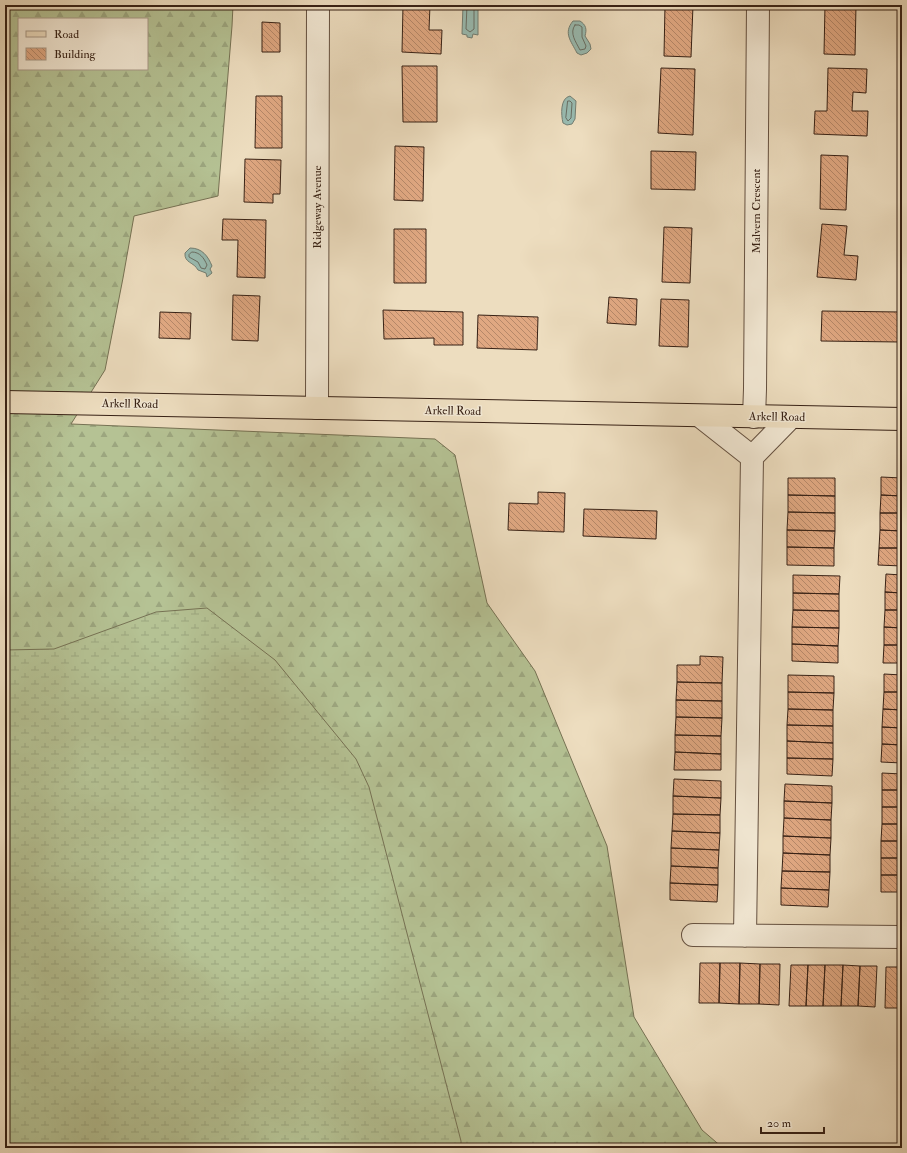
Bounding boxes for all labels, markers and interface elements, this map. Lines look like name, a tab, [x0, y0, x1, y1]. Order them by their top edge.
legend	[18, 18, 148, 70]
text: Road	[54, 27, 79, 42]
text: Building	[54, 47, 97, 62]
street label: Ridgeway Avenue	[310, 165, 325, 249]
street label: Malvern Crescent	[749, 168, 764, 253]
street label: Arkell Road	[101, 396, 158, 412]
street label: Arkell Road	[424, 403, 481, 419]
street label: Arkell Road	[748, 409, 805, 425]
scale bar	[761, 1109, 824, 1135]
text: 20 m	[767, 1116, 792, 1131]

